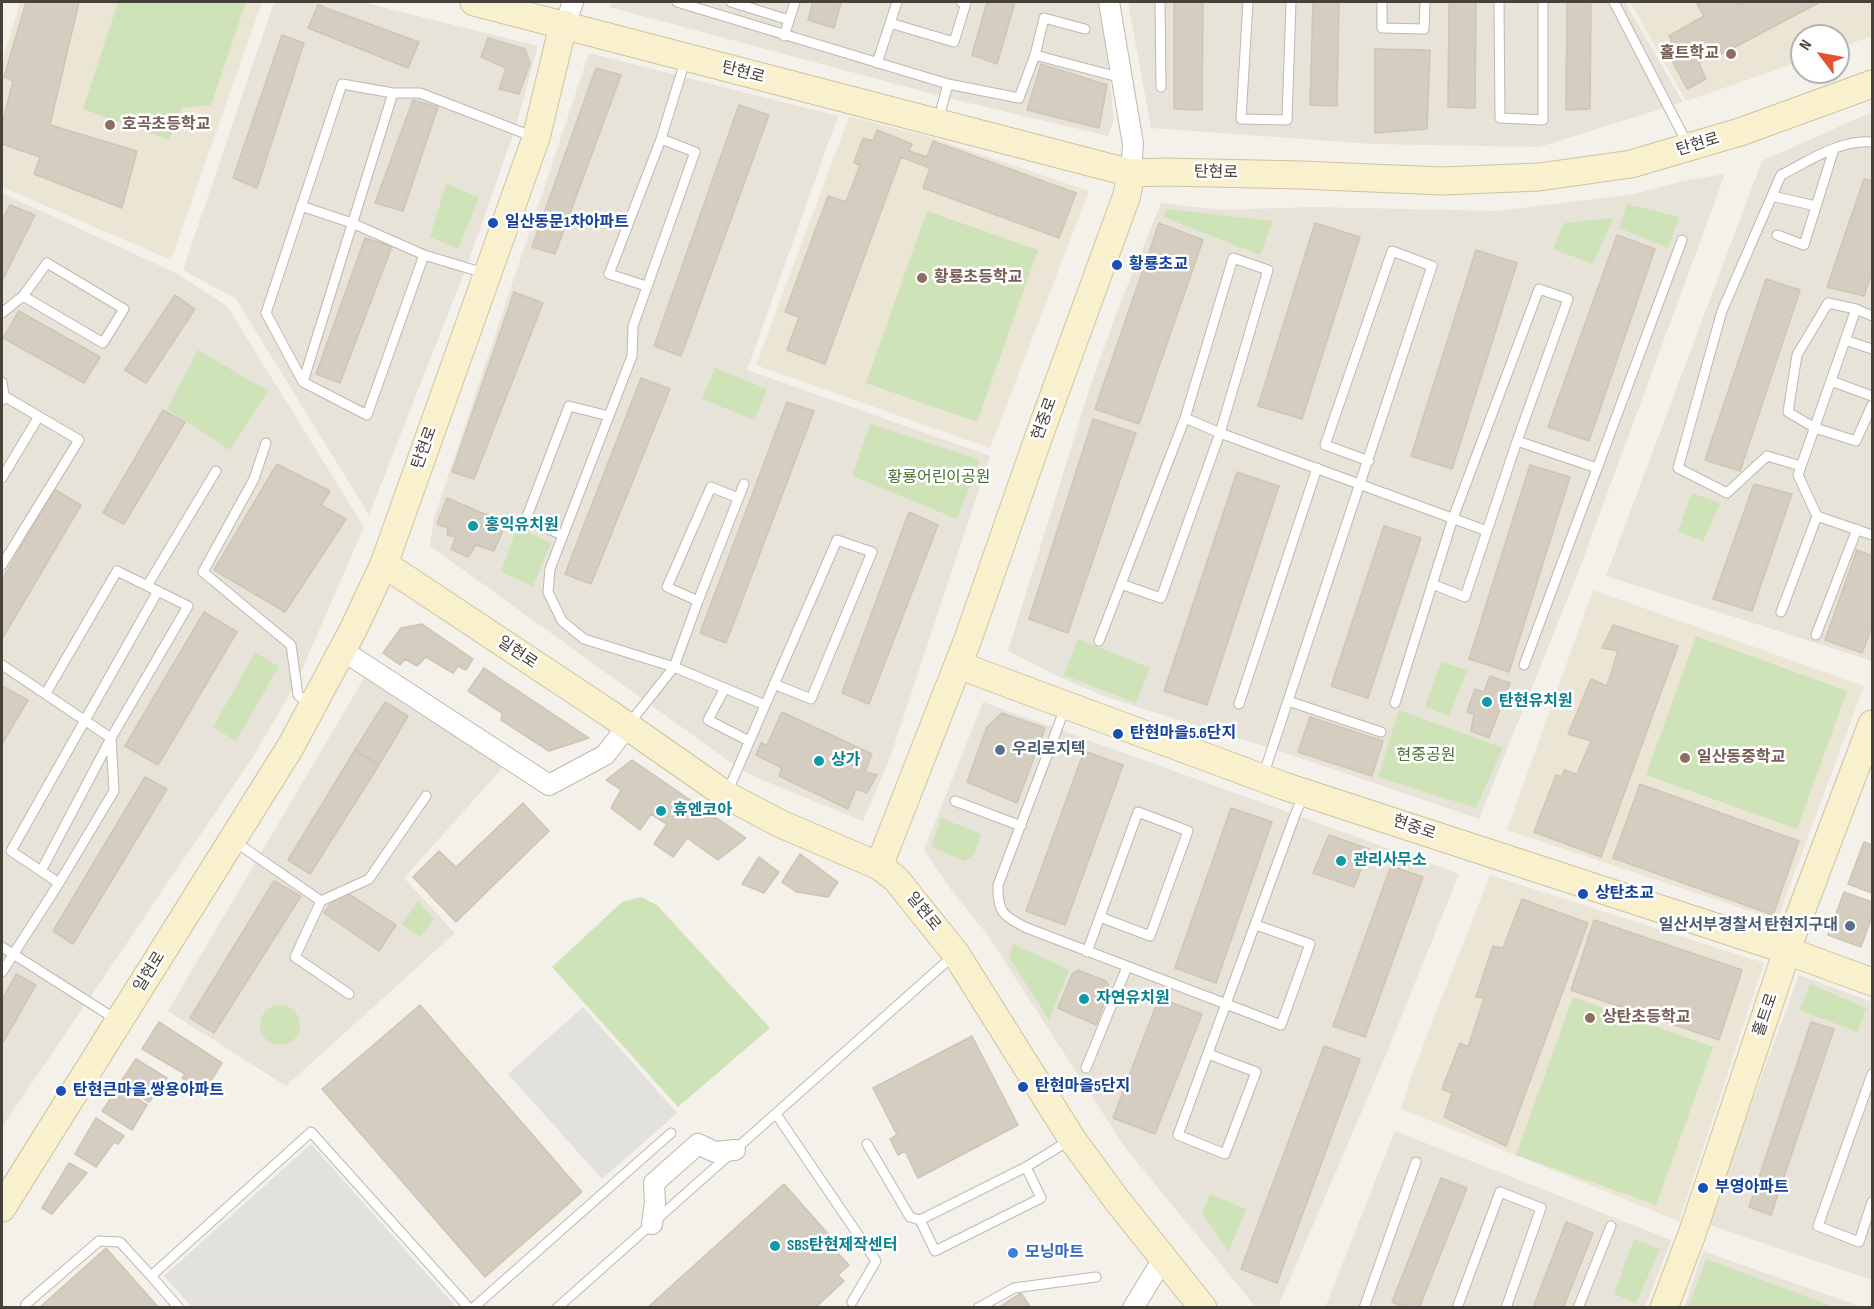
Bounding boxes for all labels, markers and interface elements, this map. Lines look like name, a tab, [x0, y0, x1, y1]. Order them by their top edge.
north arrow	[1790, 24, 1850, 84]
text: N	[1796, 37, 1816, 54]
place label: 홀트학교	[1660, 44, 1719, 64]
marker: 홀트학교	[1724, 47, 1738, 61]
street label: 탄현로	[719, 58, 767, 88]
place label: 호곡초등학교	[122, 115, 210, 135]
marker: 호곡초등학교	[103, 118, 117, 132]
street label: 탄현로	[1674, 129, 1722, 161]
street label: 탄현로	[1194, 163, 1238, 183]
place label: 일산동문1차아파트	[505, 213, 629, 233]
marker: 일산동문1차아파트	[486, 216, 500, 230]
place label: 황룡초교	[1129, 255, 1188, 275]
marker: 황룡초교	[1110, 258, 1124, 272]
place label: 황룡초등학교	[934, 268, 1022, 288]
marker: 황룡초등학교	[915, 271, 929, 285]
street label: 현중로	[1028, 395, 1062, 443]
street label: 탄현로	[408, 424, 442, 472]
park label: 황룡어린이공원	[887, 468, 991, 488]
place label: 홍익유치원	[485, 516, 559, 536]
marker: 홍익유치원	[466, 519, 480, 533]
street label: 일현로	[493, 633, 541, 673]
place label: 탄현유치원	[1499, 692, 1573, 712]
marker: 탄현유치원	[1480, 695, 1494, 709]
place label: 탄현마을5.6단지	[1130, 724, 1236, 744]
marker: 탄현마을5.6단지	[1111, 727, 1125, 741]
place label: 우리로지텍	[1012, 740, 1086, 760]
marker: 우리로지텍	[993, 743, 1007, 757]
park label: 현중공원	[1397, 746, 1455, 766]
place label: 일산동중학교	[1697, 748, 1785, 768]
place label: 상가	[831, 751, 860, 771]
marker: 일산동중학교	[1678, 751, 1692, 765]
marker: 상가	[812, 754, 826, 768]
place label: 휴엔코아	[673, 801, 732, 821]
marker: 휴엔코아	[654, 804, 668, 818]
street label: 현중로	[1390, 812, 1438, 844]
place label: 관리사무소	[1353, 851, 1427, 871]
marker: 관리사무소	[1334, 854, 1348, 868]
place label: 상탄초교	[1595, 884, 1654, 904]
marker: 상탄초교	[1576, 887, 1590, 901]
street label: 일현로	[902, 889, 944, 935]
place label: 일산서부경찰서 탄현지구대	[1659, 916, 1838, 936]
marker: 일산서부경찰서 탄현지구대	[1843, 919, 1857, 933]
street label: 일현로	[130, 948, 170, 996]
place label: 자연유치원	[1096, 989, 1170, 1009]
street label: 홀트로	[1750, 991, 1782, 1039]
marker: 자연유치원	[1077, 992, 1091, 1006]
place label: 상탄초등학교	[1602, 1008, 1690, 1028]
marker: 상탄초등학교	[1583, 1011, 1597, 1025]
place label: 탄현마을5단지	[1035, 1077, 1130, 1097]
marker: 탄현마을5단지	[1016, 1080, 1030, 1094]
place label: 탄현큰마을.쌍용아파트	[73, 1081, 224, 1101]
marker: 탄현큰마을.쌍용아파트	[54, 1084, 68, 1098]
place label: 부영아파트	[1715, 1178, 1789, 1198]
marker: 부영아파트	[1696, 1181, 1710, 1195]
place label: SBS탄현제작센터	[787, 1236, 897, 1256]
marker: SBS탄현제작센터	[768, 1239, 782, 1253]
place label: 모닝마트	[1025, 1243, 1084, 1263]
marker: 모닝마트	[1006, 1246, 1020, 1260]

